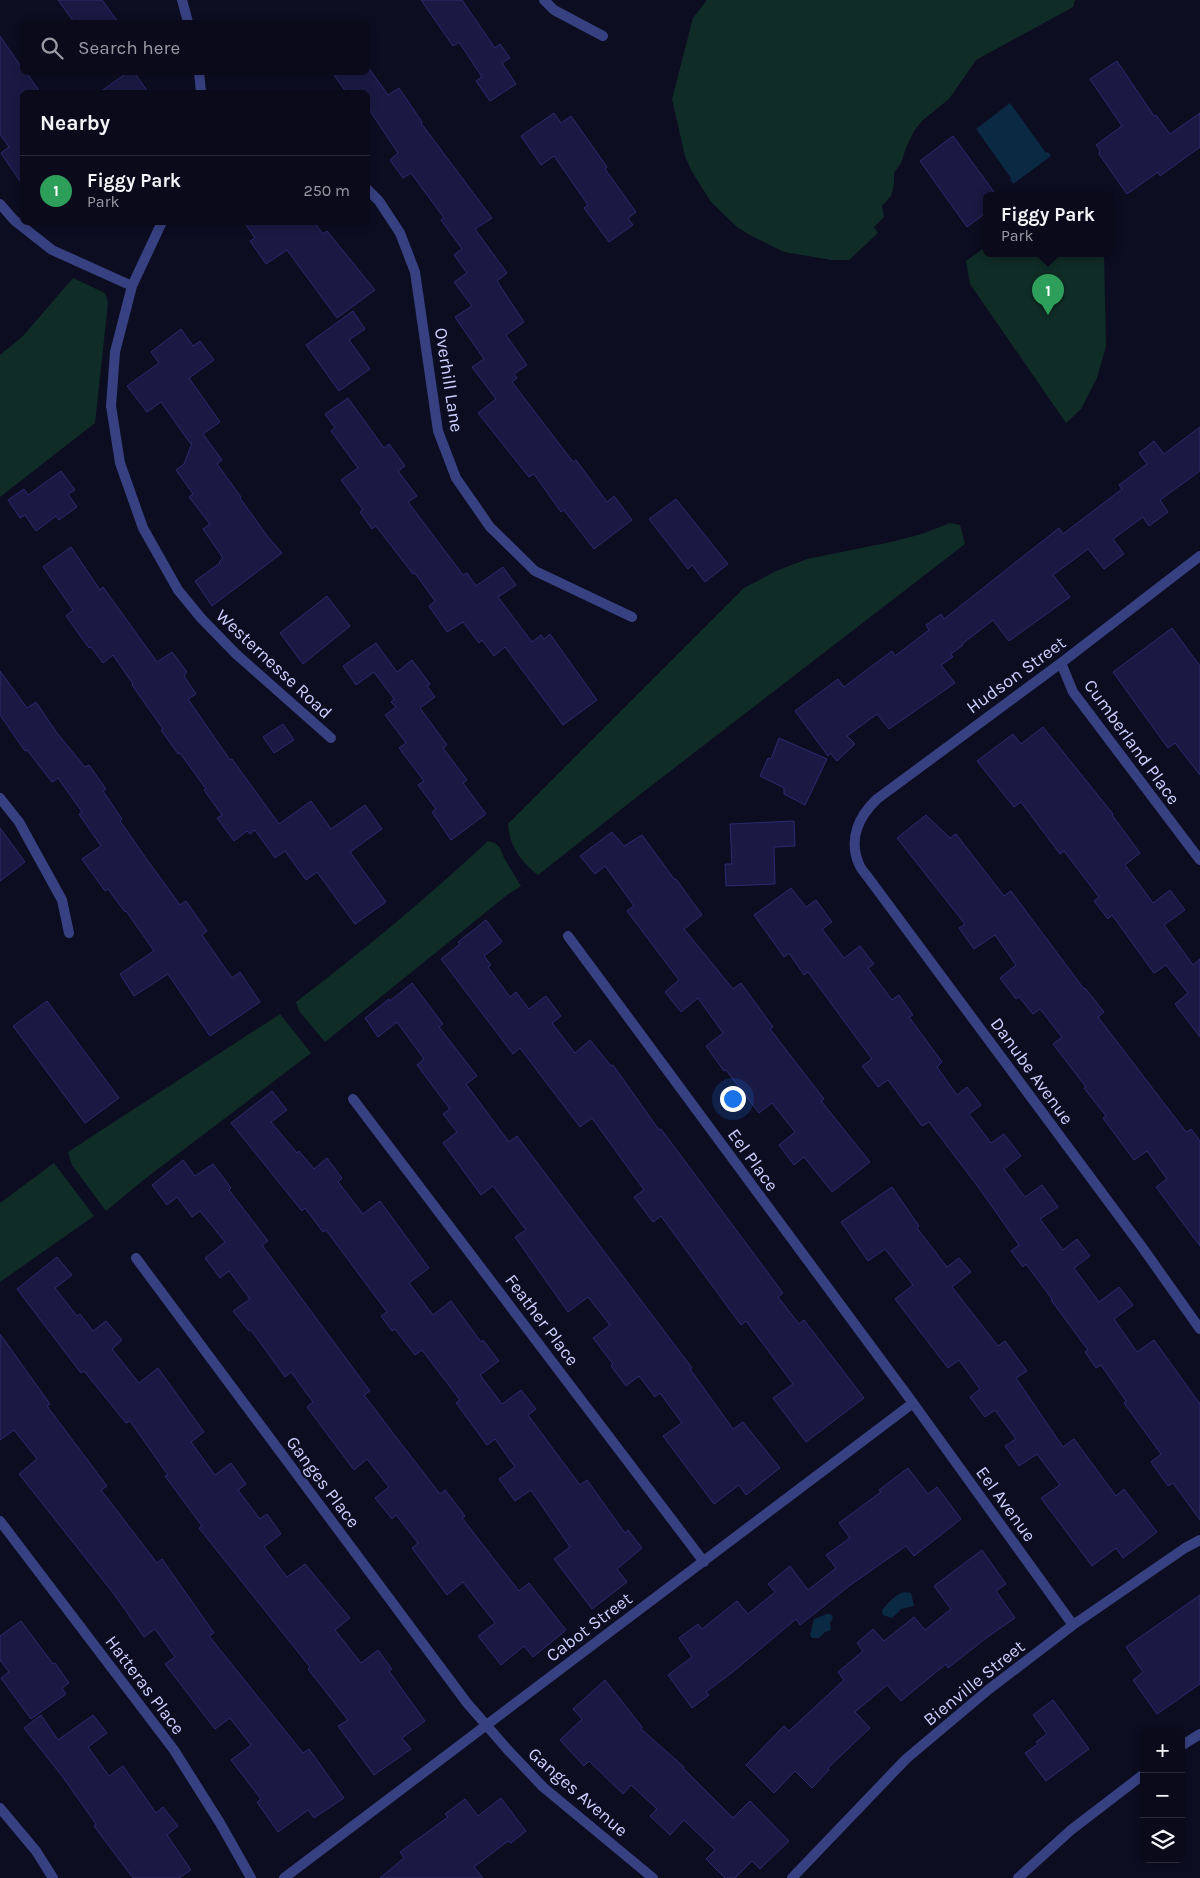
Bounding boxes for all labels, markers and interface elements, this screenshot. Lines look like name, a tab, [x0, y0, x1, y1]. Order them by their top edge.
search box	[20, 20, 370, 75]
icon: search	[38, 34, 66, 62]
text: Search here	[78, 37, 180, 59]
text: Nearby	[40, 111, 110, 135]
text: Figgy Park	[87, 170, 181, 192]
text: 1	[53, 181, 59, 200]
text: 250 m	[303, 181, 350, 200]
text: Park	[87, 192, 119, 211]
popup	[983, 192, 1113, 257]
text: Figgy Park	[1001, 204, 1095, 226]
text: Park	[1001, 226, 1033, 245]
pin: 1	[1032, 274, 1064, 315]
street label: Overhill Lane	[430, 326, 468, 434]
street label: Westernesse Road	[211, 605, 337, 723]
street label: Hudson Street	[962, 631, 1070, 718]
street label: Cumberland Place	[1079, 675, 1185, 809]
street label: Danube Avenue	[986, 1013, 1078, 1129]
your location	[720, 1086, 746, 1112]
street label: Eel Place	[723, 1124, 783, 1196]
street label: Feather Place	[500, 1270, 584, 1370]
street label: Ganges Place	[281, 1432, 365, 1532]
street label: Eel Avenue	[971, 1462, 1041, 1546]
street label: Cabot Street	[542, 1587, 636, 1666]
street label: Hatteras Place	[101, 1631, 189, 1739]
street label: Bienville Street	[919, 1635, 1029, 1731]
map controls	[1140, 1728, 1185, 1863]
button: +	[1140, 1728, 1185, 1773]
street label: Ganges Avenue	[524, 1743, 632, 1841]
button: −	[1140, 1773, 1185, 1818]
button: layers	[1140, 1818, 1185, 1863]

